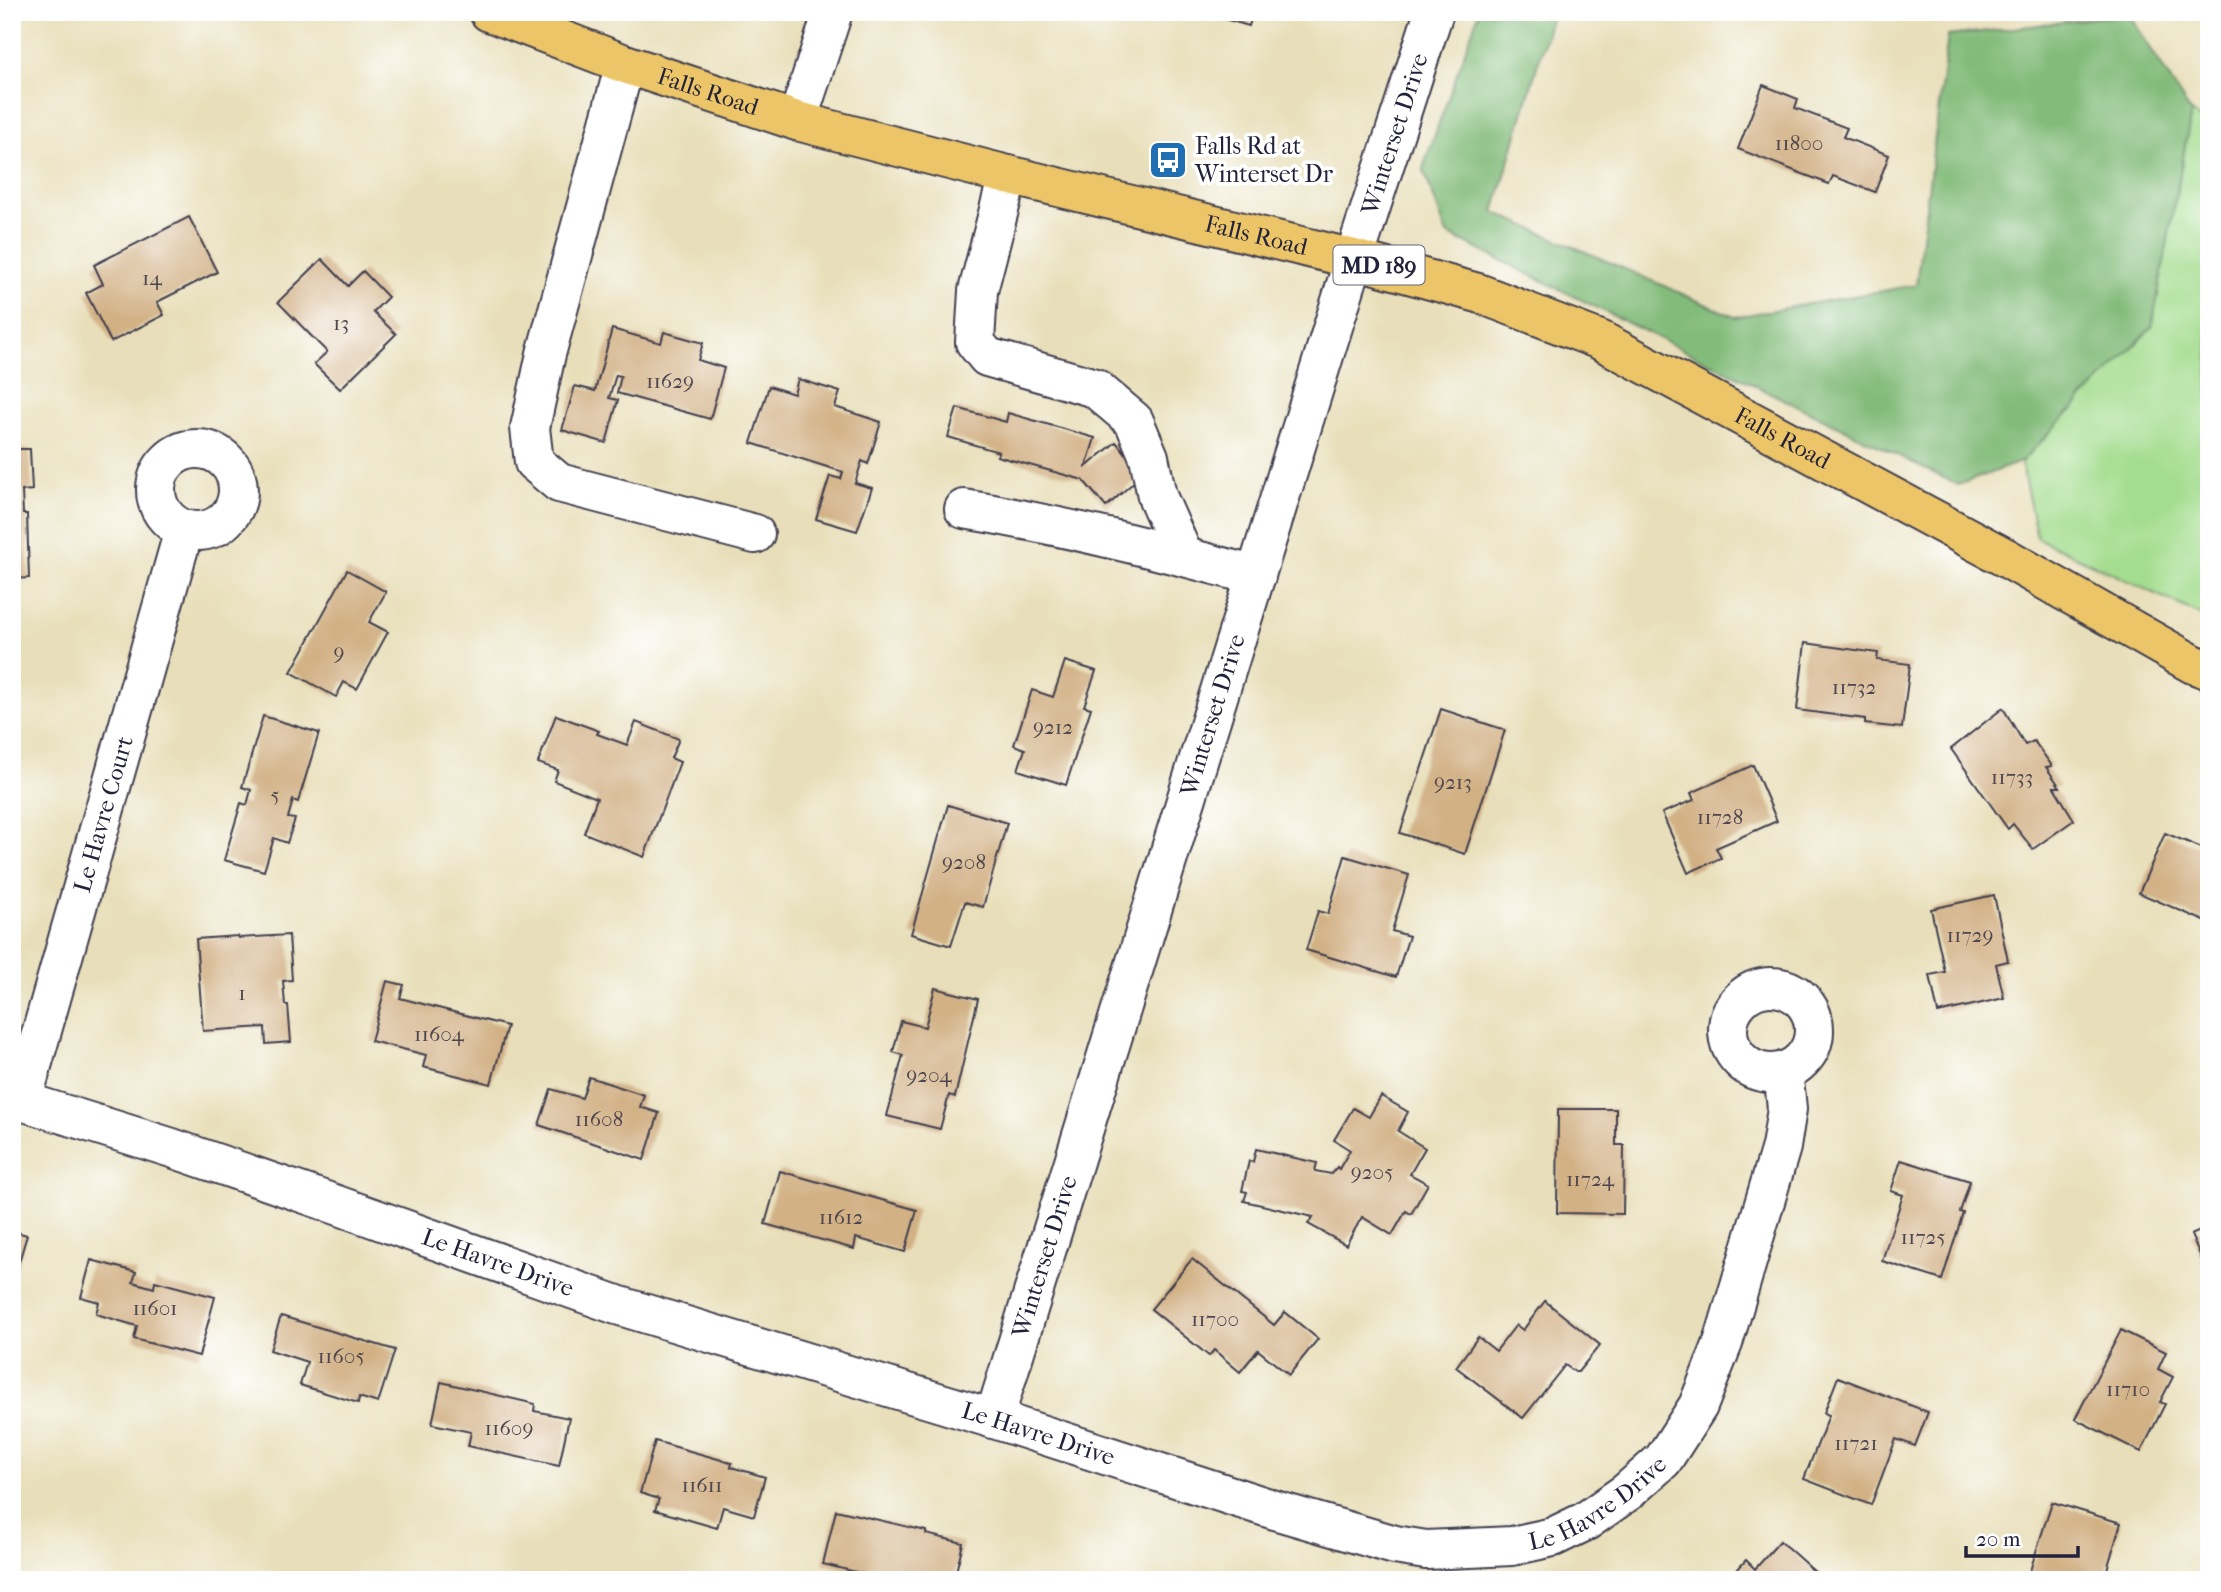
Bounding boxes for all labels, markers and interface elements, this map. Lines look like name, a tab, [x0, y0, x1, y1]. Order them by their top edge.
street label: Winterset Drive	[1355, 50, 1434, 219]
street label: Falls Road	[654, 62, 763, 122]
house number: 11800	[1775, 131, 1823, 155]
place label: Falls Rd at Winterset Dr	[1194, 132, 1334, 188]
bus stop icon: Falls Rd at Winterset Dr	[1147, 139, 1189, 181]
street label: Falls Road	[1202, 209, 1311, 261]
road number: MD 189	[1334, 246, 1424, 284]
house number: 14	[142, 266, 163, 290]
house number: 13	[333, 311, 349, 335]
house number: 11629	[646, 369, 694, 393]
street label: Falls Road	[1730, 401, 1836, 475]
street label: Winterset Drive	[1174, 631, 1251, 800]
house number: 9	[333, 640, 345, 664]
house number: 11732	[1832, 675, 1876, 699]
house number: 9212	[1033, 715, 1073, 739]
street label: Le Havre Court	[68, 733, 139, 896]
house number: 11733	[1991, 765, 2033, 789]
house number: 9213	[1434, 770, 1472, 794]
house number: 5	[270, 783, 280, 807]
house number: 11728	[1697, 805, 1743, 829]
house number: 9208	[942, 850, 986, 874]
house number: 11729	[1947, 923, 1993, 947]
house number: 1	[238, 981, 246, 1005]
house number: 11604	[414, 1022, 465, 1046]
house number: 9204	[906, 1063, 952, 1087]
house number: 11608	[575, 1107, 623, 1131]
house number: 9205	[1351, 1160, 1393, 1184]
house number: 11724	[1566, 1167, 1615, 1191]
street label: Winterset Drive	[1006, 1172, 1083, 1342]
house number: 11612	[819, 1205, 863, 1229]
street label: Le Havre Drive	[418, 1223, 578, 1302]
house number: 11725	[1901, 1225, 1945, 1249]
house number: 11601	[132, 1296, 178, 1320]
house number: 11700	[1191, 1307, 1239, 1331]
house number: 11605	[318, 1344, 364, 1368]
house number: 11710	[2106, 1377, 2150, 1401]
street label: Le Havre Drive	[958, 1396, 1118, 1471]
house number: 11609	[485, 1416, 533, 1440]
house number: 11721	[1834, 1431, 1878, 1455]
street label: Le Havre Drive	[1526, 1450, 1672, 1556]
house number: 11611	[681, 1473, 723, 1497]
scale bar	[1966, 1515, 2078, 1559]
text: 20 m	[1976, 1527, 2021, 1551]

